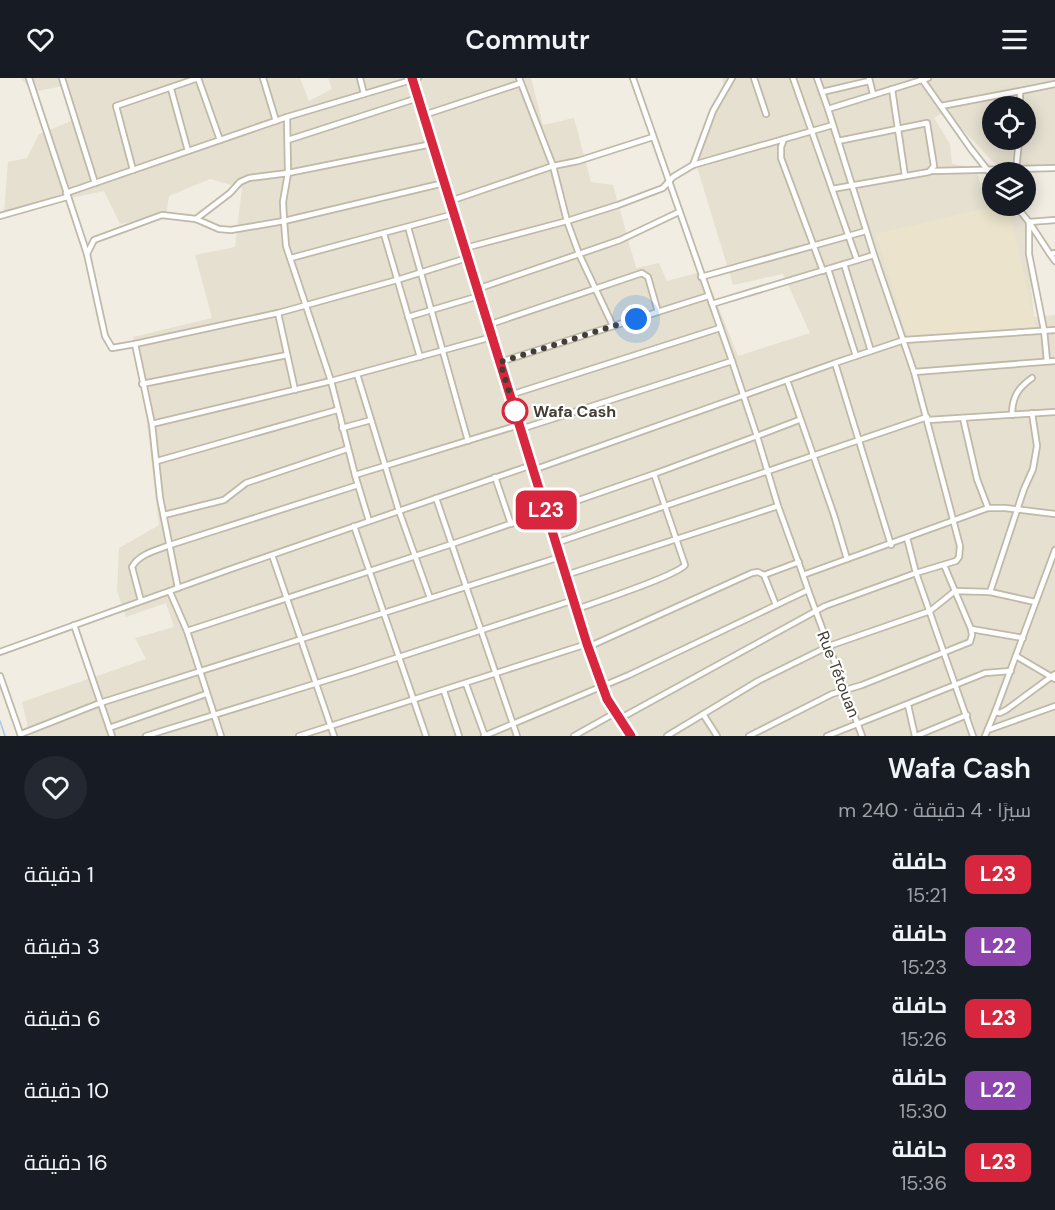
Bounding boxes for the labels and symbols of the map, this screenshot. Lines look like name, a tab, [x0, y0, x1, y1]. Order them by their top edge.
your location	[621, 304, 651, 334]
marker: Wafa Cash	[502, 398, 528, 424]
place label: Wafa Cash	[533, 401, 616, 422]
line badge: L23	[512, 490, 580, 530]
street label: Rue Tétouan	[812, 628, 865, 720]

